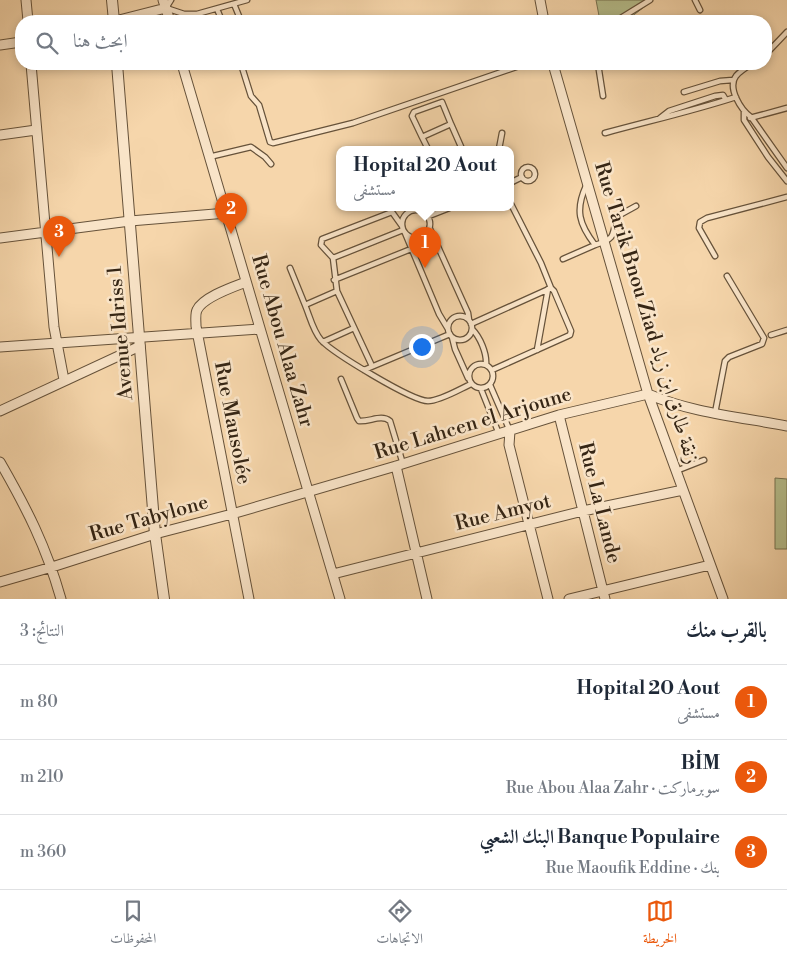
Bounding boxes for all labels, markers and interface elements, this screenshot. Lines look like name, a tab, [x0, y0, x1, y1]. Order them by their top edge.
search box	[15, 15, 772, 70]
icon: search	[33, 29, 61, 57]
text: ابحث هنا	[73, 29, 128, 53]
popup	[336, 146, 514, 211]
text: Hopital 20 Aout	[353, 153, 497, 177]
street label: Rue Tarik Bnou Ziad زنقة طارق ابن زياد	[588, 159, 704, 467]
text: مستشفى	[353, 180, 396, 200]
pin: 2	[215, 193, 247, 234]
pin: 3	[43, 216, 75, 257]
pin: 1	[409, 227, 441, 268]
street label: Rue Abou Alaa Zahr	[245, 252, 319, 431]
street label: Avenue Idriss 1	[103, 264, 139, 402]
your location	[409, 334, 435, 360]
street label: Rue Mausolée	[208, 359, 256, 487]
street label: Rue Lahcen el Arjoune	[371, 382, 575, 466]
street label: Rue La Lande	[572, 440, 626, 566]
street label: Rue Amyot	[452, 489, 554, 537]
street label: Rue Tabylone	[87, 490, 211, 548]
text: بالقرب منك	[686, 618, 767, 644]
text: النتائج: 3	[20, 621, 64, 641]
text: Hopital 20 Aout	[577, 676, 720, 700]
text: 80 m	[20, 692, 58, 712]
text: 1	[747, 692, 755, 712]
text: مستشفى	[677, 703, 720, 723]
text: BİM	[681, 751, 720, 775]
text: 210 m	[20, 767, 64, 787]
text: 2	[746, 767, 756, 787]
text: سوبرماركت · Rue Abou Alaa Zahr	[506, 778, 720, 798]
text: Banque Populaire البنك الشعبي	[480, 825, 720, 849]
text: 360 m	[20, 842, 66, 862]
text: 3	[746, 842, 756, 862]
text: بنك · Rue Maoufik Eddine	[545, 858, 720, 878]
tab: المحفوظات	[110, 897, 156, 952]
tab: الاتجاهات	[376, 897, 423, 952]
tab: الخريطة	[643, 897, 677, 952]

